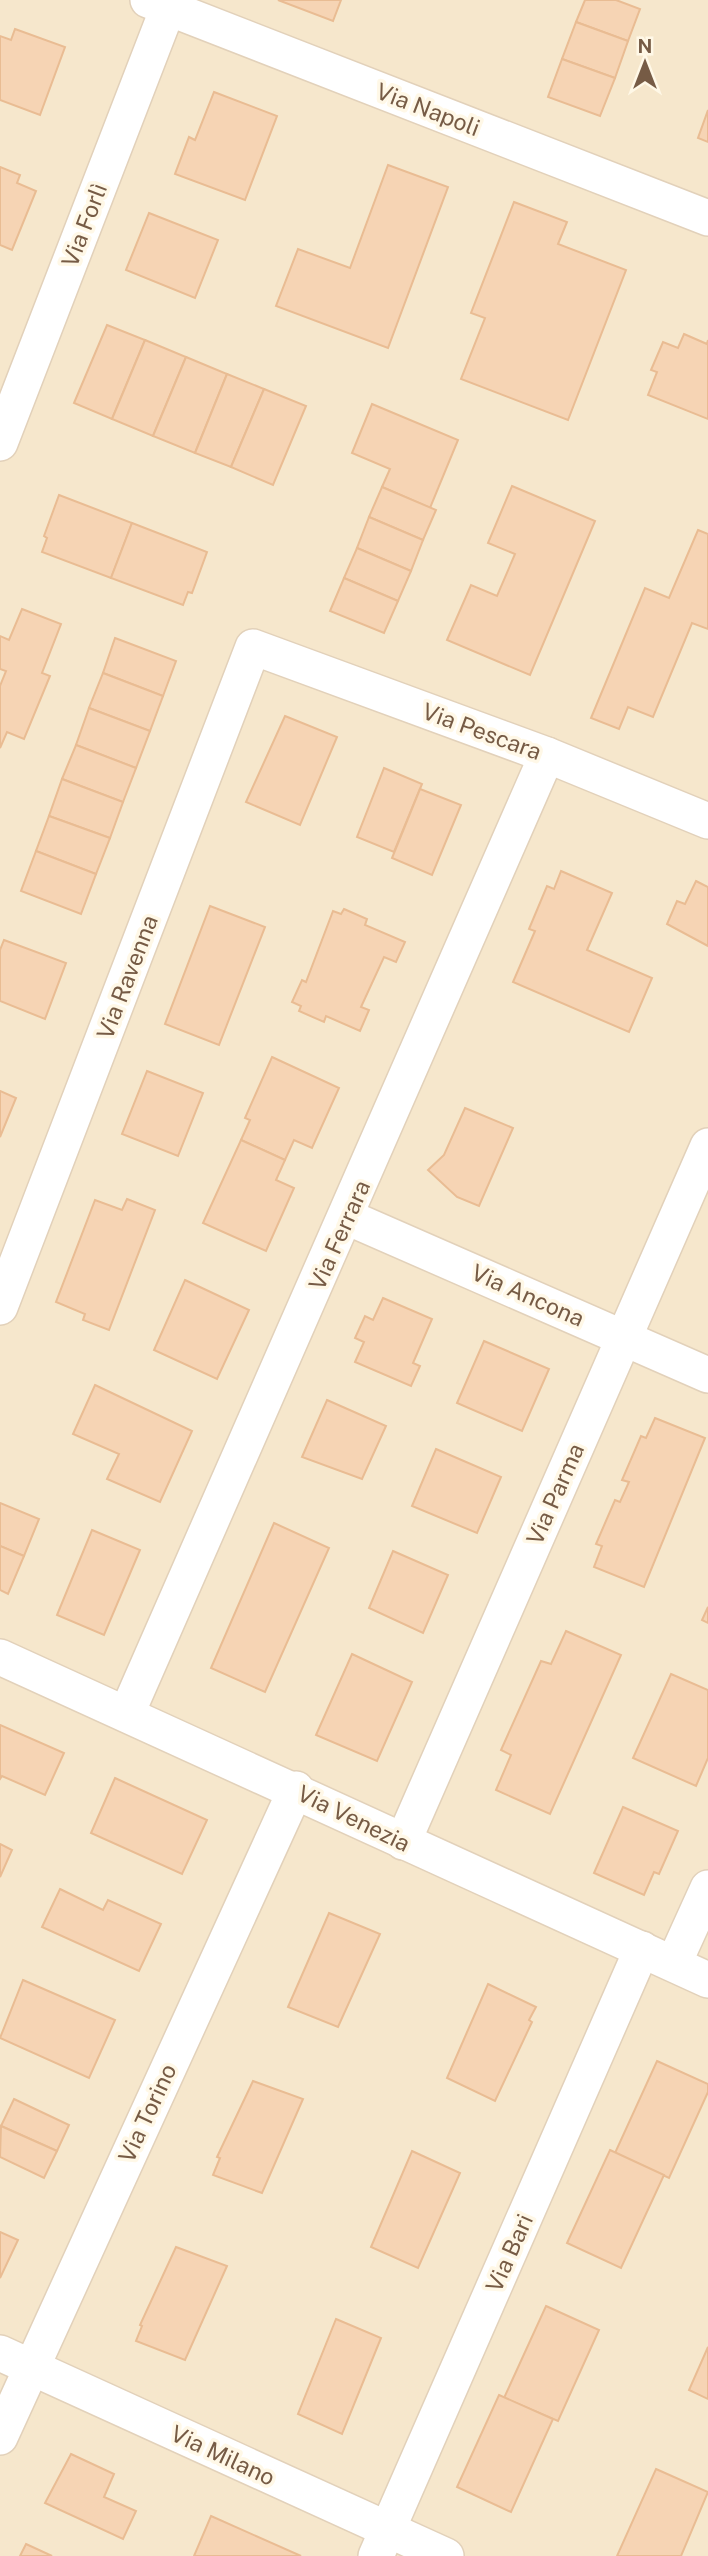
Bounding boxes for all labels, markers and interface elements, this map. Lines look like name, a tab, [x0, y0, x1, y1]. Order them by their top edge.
north arrow	[610, 28, 680, 98]
text: N	[638, 35, 652, 57]
street label: Via Napoli	[372, 77, 484, 141]
street label: Via Forlì	[56, 179, 112, 271]
street label: Via Pescara	[419, 697, 545, 765]
street label: Via Ravenna	[91, 911, 163, 1043]
street label: Via Ferrara	[303, 1176, 375, 1294]
street label: Via Ancona	[467, 1258, 589, 1332]
street label: Via Parma	[521, 1439, 589, 1549]
street label: Via Venezia	[293, 1779, 415, 1857]
street label: Via Torino	[112, 2059, 182, 2167]
street label: Via Bari	[480, 2210, 538, 2296]
street label: Via Milano	[167, 2419, 279, 2491]

